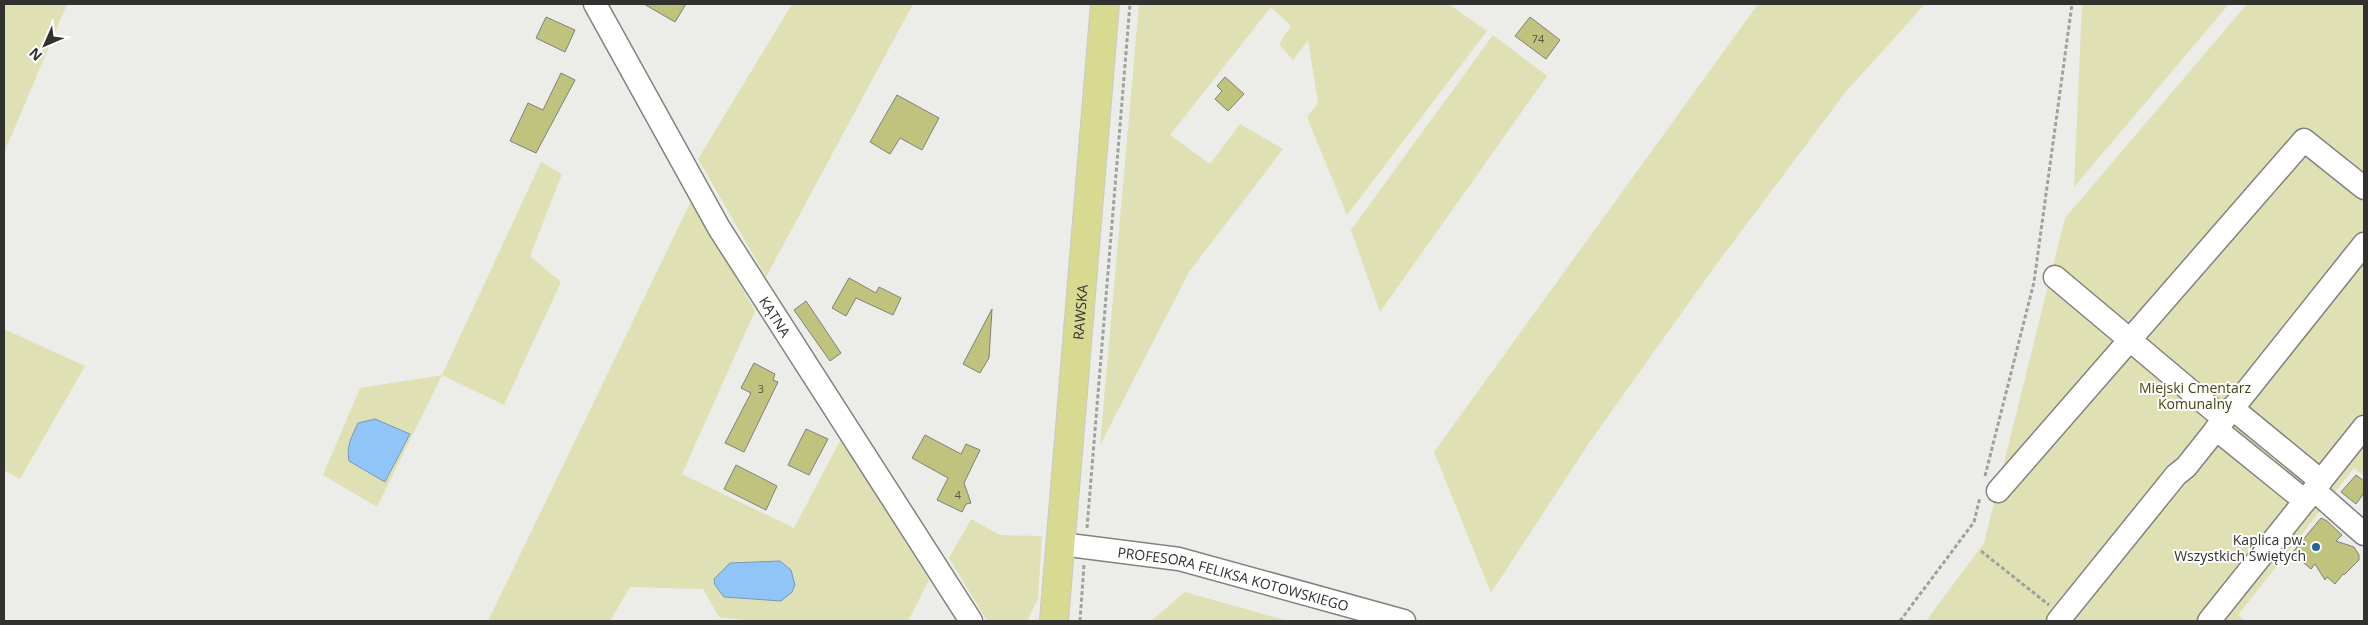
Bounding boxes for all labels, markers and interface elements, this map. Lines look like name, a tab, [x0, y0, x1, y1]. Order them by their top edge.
north arrow	[20, 20, 70, 70]
house number: 74	[1532, 31, 1545, 46]
text: N	[25, 44, 46, 65]
street label: RAWSKA	[1068, 283, 1091, 341]
street label: KĄTNA	[756, 292, 796, 340]
park label: Miejski Cmentarz Komunalny	[2139, 378, 2251, 413]
house number: 3	[758, 381, 764, 396]
house number: 4	[955, 487, 962, 502]
place label: Kaplica pw. Wszystkich Świętych	[2174, 530, 2306, 565]
marker: Kaplica pw. Wszystkich Świętych	[2310, 541, 2322, 553]
street label: PROFESORA FELIKSA KOTOWSKIEGO	[1116, 542, 1351, 615]

